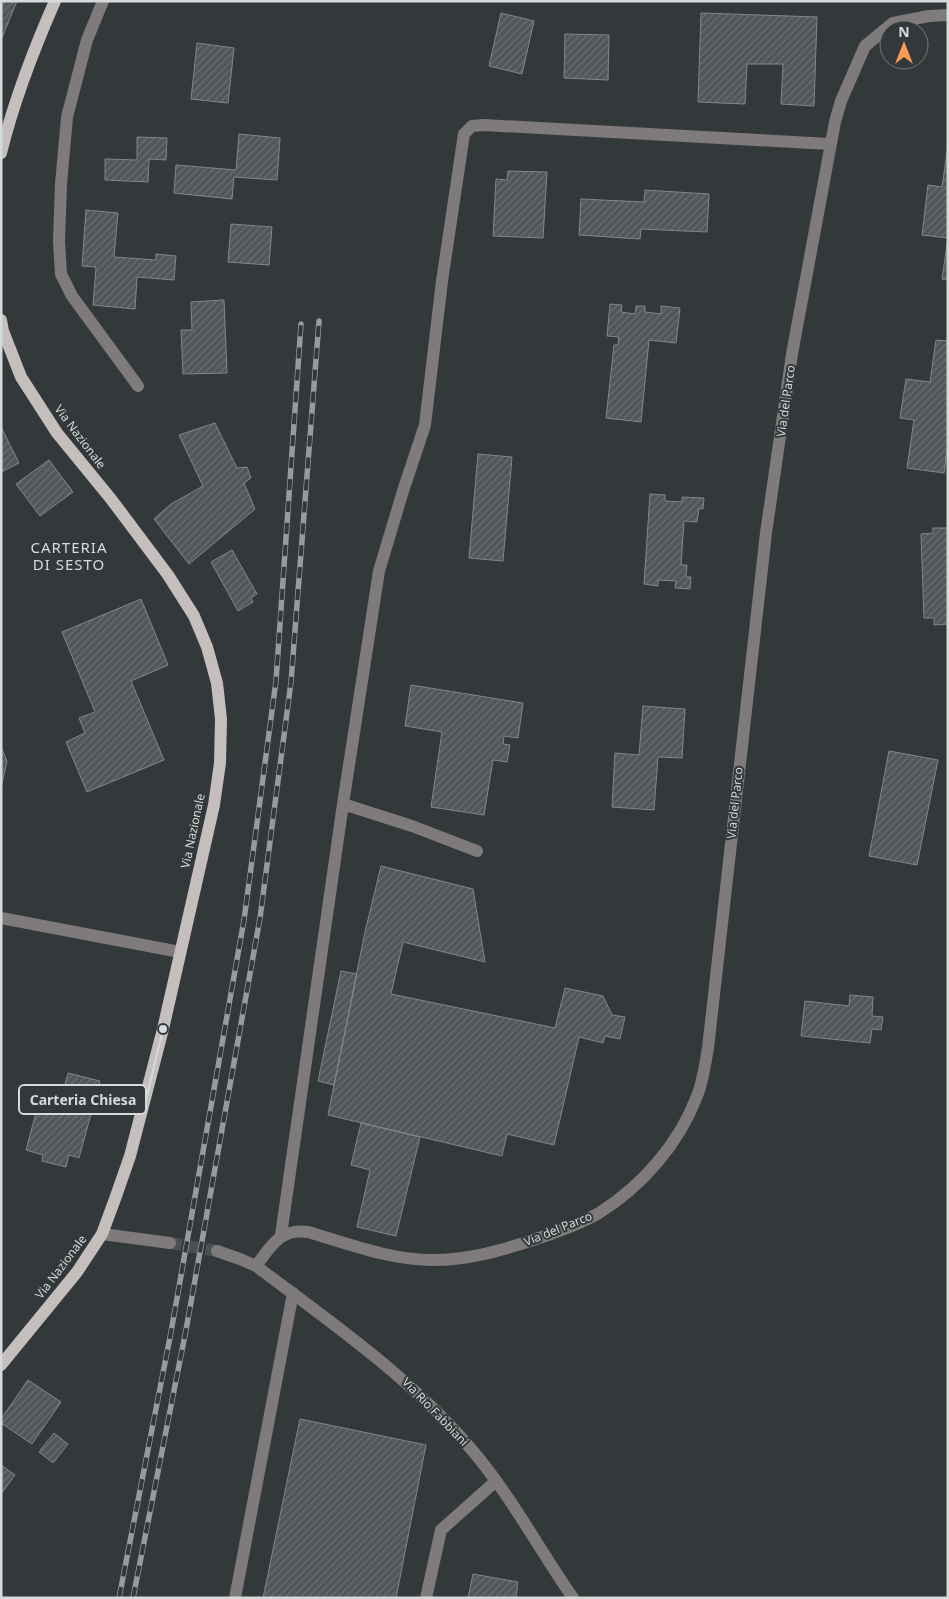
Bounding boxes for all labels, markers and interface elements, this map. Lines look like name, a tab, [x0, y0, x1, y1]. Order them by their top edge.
north arrow	[879, 20, 929, 70]
text: N	[898, 22, 910, 41]
street label: Via del Parco	[772, 364, 799, 438]
street label: Via Nazionale	[51, 401, 110, 472]
district label: CARTERIA DI SESTO	[30, 537, 108, 574]
street label: Via del Parco	[722, 766, 747, 840]
street label: Via Nazionale	[176, 792, 209, 870]
callout: Carteria Chiesa	[19, 1085, 146, 1114]
text: Carteria Chiesa	[30, 1090, 136, 1109]
street label: Via del Parco	[521, 1207, 594, 1250]
street label: Via Nazionale	[31, 1231, 90, 1302]
street label: Via Rio Fabbiani	[398, 1374, 472, 1450]

